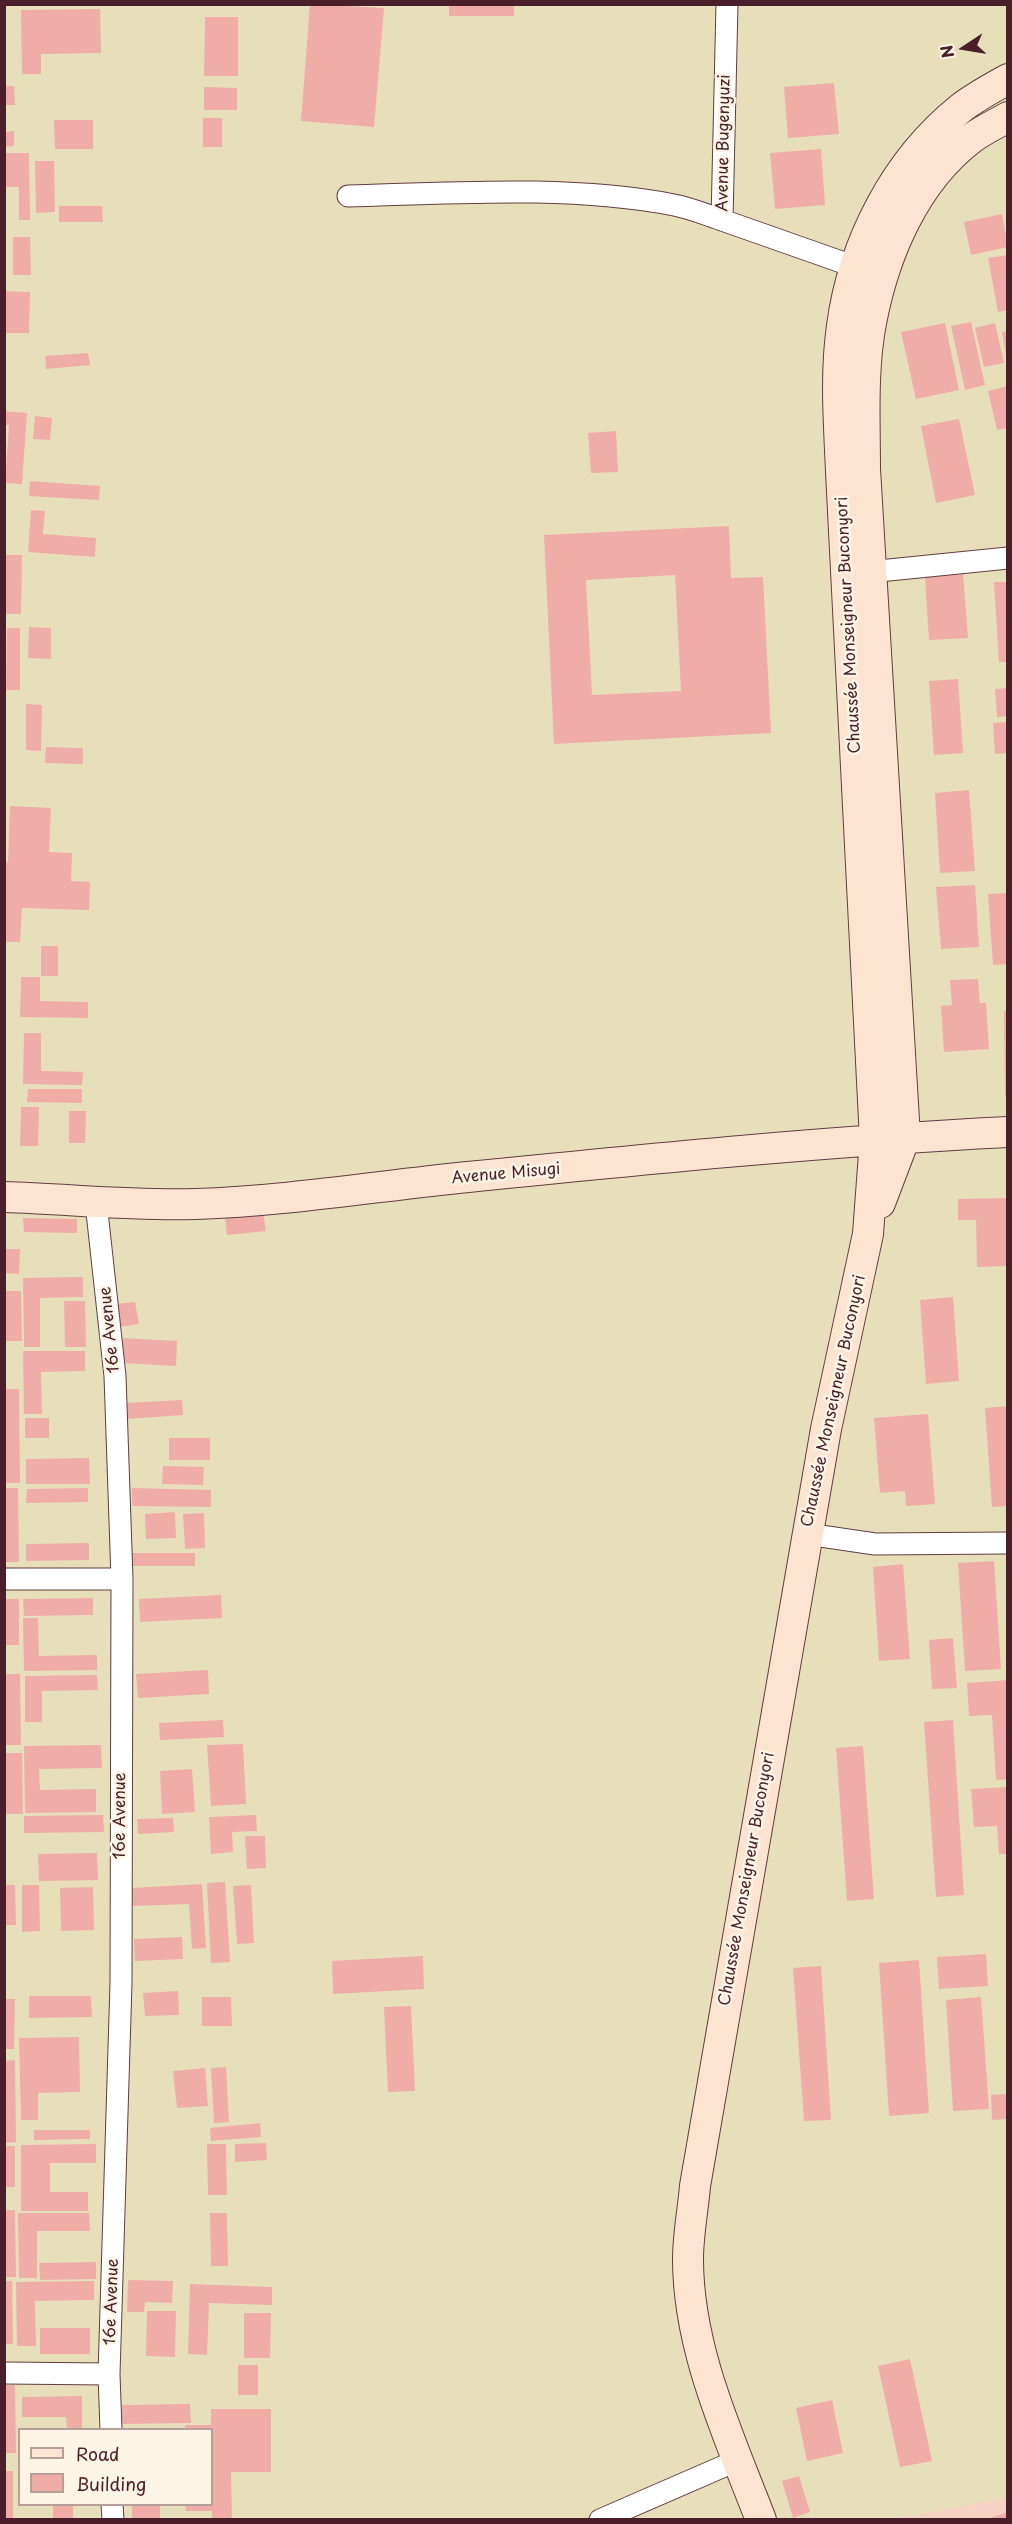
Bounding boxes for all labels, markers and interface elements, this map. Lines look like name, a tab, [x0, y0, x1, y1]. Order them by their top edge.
north arrow	[934, 18, 994, 78]
text: N	[933, 43, 959, 60]
street label: Avenue Bugenyuzi	[713, 74, 735, 212]
street label: Chaussée Monseigneur Buconyori	[833, 496, 865, 754]
street label: Avenue Misugi	[451, 1160, 561, 1188]
street label: Chaussée Monseigneur Buconyori	[798, 1273, 870, 1529]
street label: 16e Avenue	[96, 1286, 124, 1374]
street label: Chaussée Monseigneur Buconyori	[715, 1751, 779, 2007]
street label: 16e Avenue	[111, 1773, 131, 1859]
street label: 16e Avenue	[101, 2258, 123, 2346]
legend	[18, 2428, 213, 2506]
text: Road	[76, 2440, 120, 2467]
text: Building	[76, 2470, 146, 2497]

